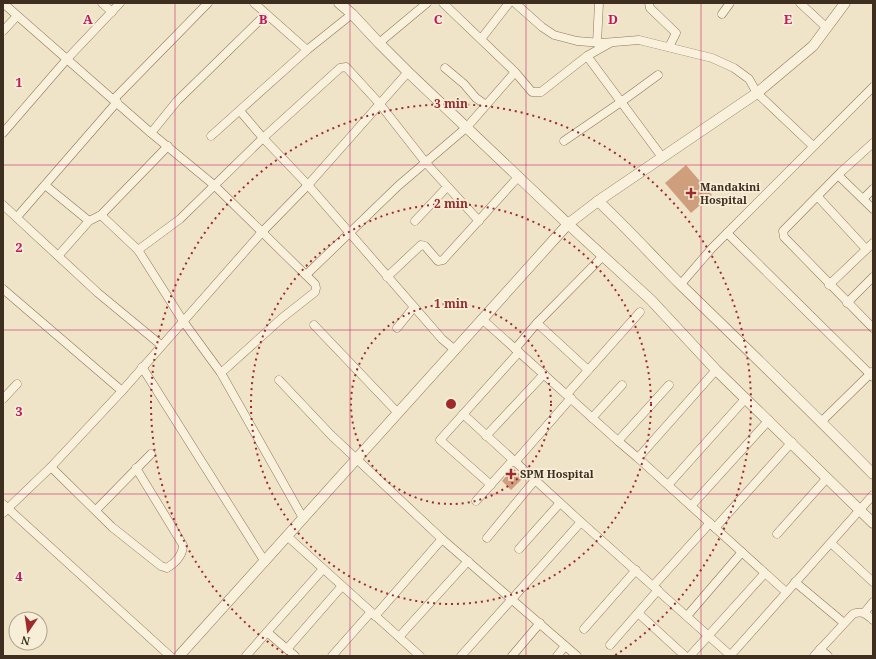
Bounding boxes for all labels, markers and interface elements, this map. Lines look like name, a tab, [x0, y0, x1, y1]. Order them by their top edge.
text: A	[83, 10, 93, 28]
text: B	[259, 10, 268, 28]
text: C	[434, 10, 443, 28]
text: D	[608, 10, 618, 28]
text: E	[784, 10, 793, 28]
text: 1	[15, 73, 23, 91]
text: 3 min	[434, 95, 468, 112]
place label: Mandakini Hospital	[700, 179, 760, 207]
marker: Mandakini Hospital	[685, 187, 697, 199]
text: 2 min	[434, 195, 468, 212]
text: 2	[15, 238, 23, 256]
text: 1 min	[434, 295, 468, 312]
centre of rings	[444, 397, 458, 411]
text: 3	[15, 402, 23, 420]
place label: SPM Hospital	[520, 466, 594, 481]
marker: SPM Hospital	[505, 468, 517, 480]
text: 4	[15, 567, 23, 585]
north arrow	[8, 611, 48, 651]
text: N	[19, 633, 32, 650]

